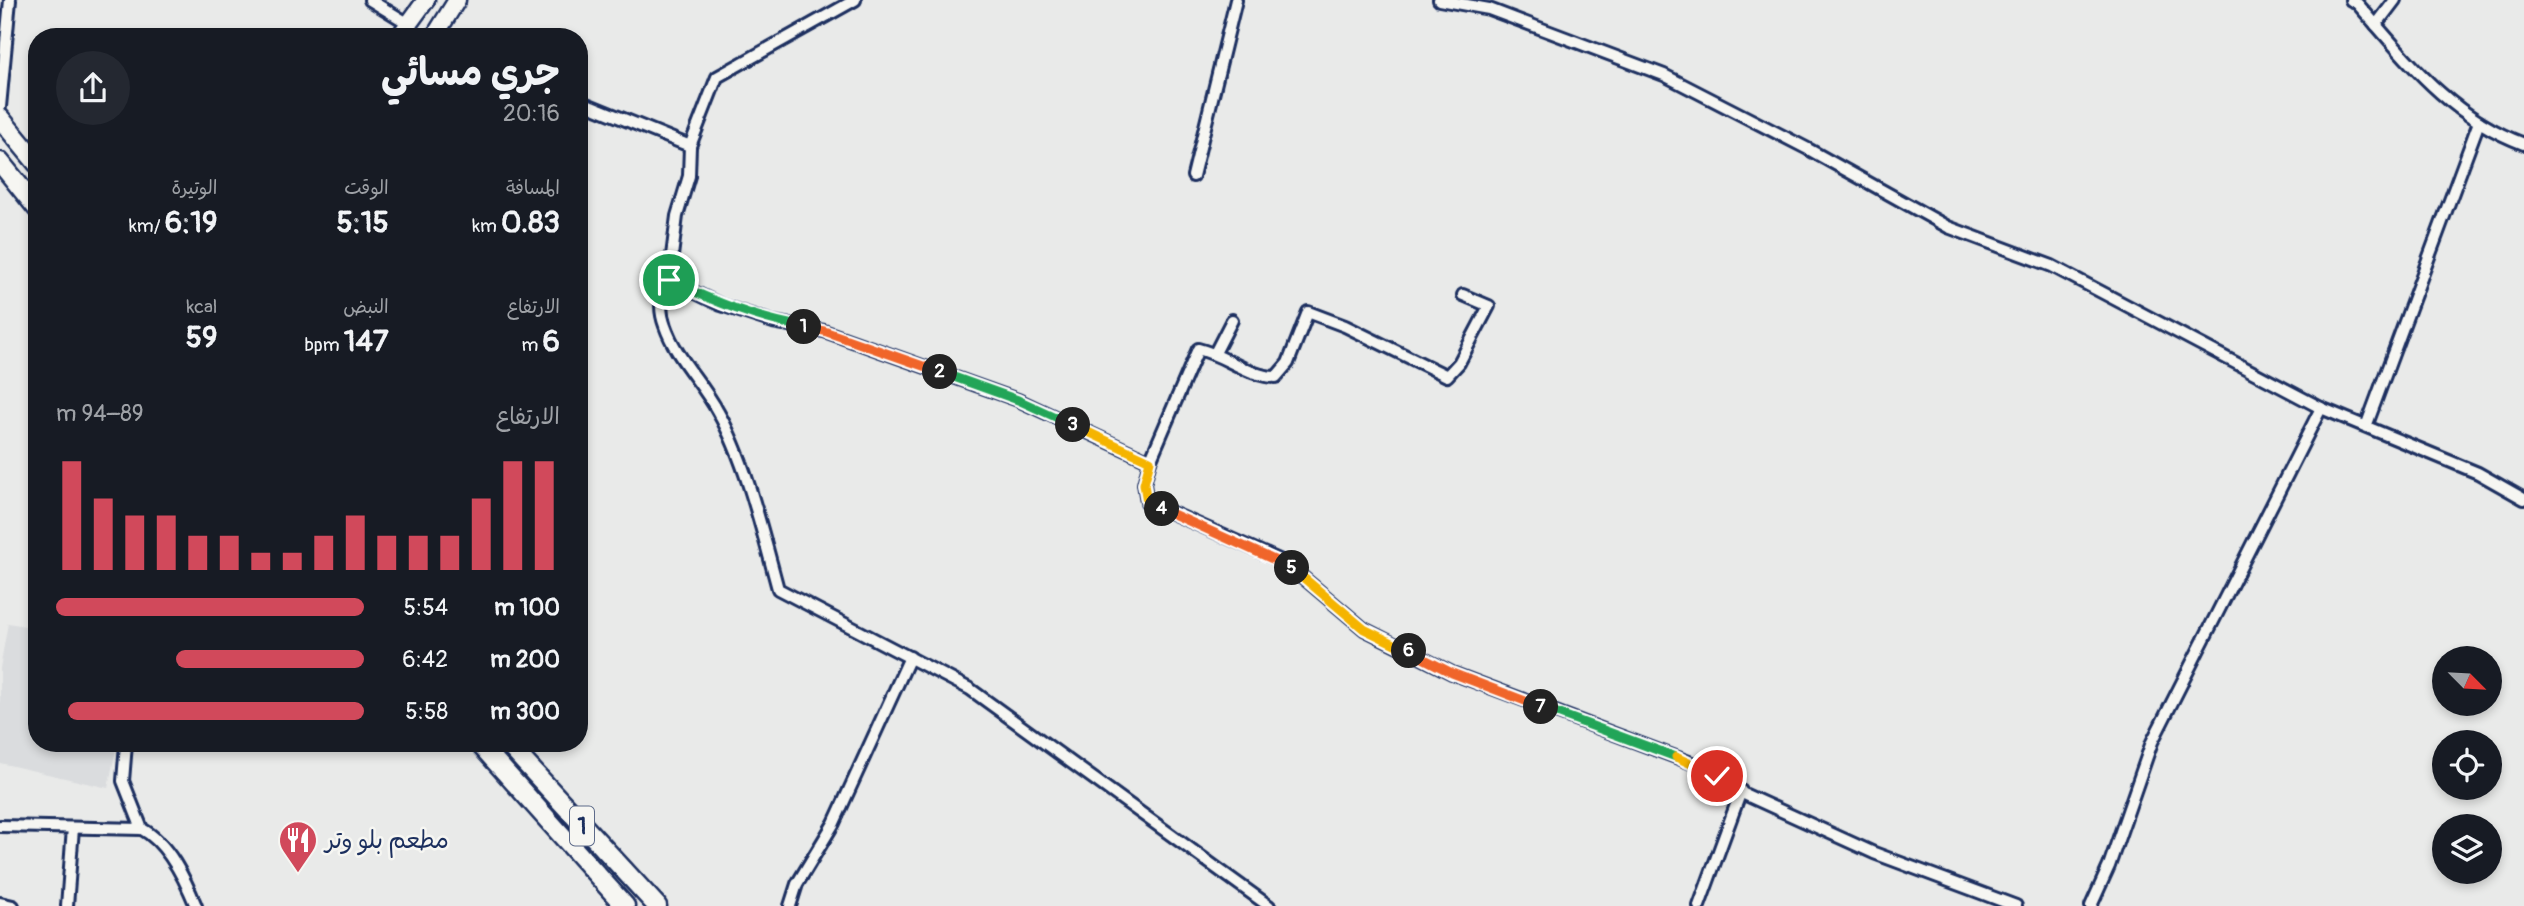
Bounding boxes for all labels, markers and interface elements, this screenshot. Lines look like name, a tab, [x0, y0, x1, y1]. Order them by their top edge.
text: جري مسائي	[381, 49, 560, 97]
button: share	[56, 51, 130, 125]
text: 20:16	[503, 99, 560, 128]
text: الوتيرة	[171, 176, 217, 200]
text: الوقت	[344, 176, 389, 200]
text: المسافة	[506, 176, 560, 200]
text: 6:19	[165, 204, 217, 241]
text: 5:15	[336, 204, 389, 241]
text: 0.83	[501, 204, 560, 241]
text: /km	[129, 214, 165, 238]
text: km	[472, 214, 501, 238]
pin	[639, 250, 699, 310]
icon: arrive	[650, 261, 688, 299]
text: kcal	[186, 295, 217, 319]
text: النبض	[343, 295, 389, 319]
text: الارتفاع	[507, 295, 560, 319]
pin: 1	[786, 310, 822, 344]
text: 1	[800, 314, 807, 338]
text: 59	[186, 319, 217, 356]
text: 147	[344, 323, 389, 360]
text: 6	[543, 323, 560, 360]
text: bpm	[304, 333, 344, 357]
text: m	[522, 333, 543, 357]
pin: 2	[922, 354, 958, 390]
text: 2	[934, 359, 945, 383]
text: 89–94 m	[56, 399, 144, 428]
text: الارتفاع	[496, 402, 560, 431]
pin: 3	[1056, 408, 1090, 442]
text: 3	[1067, 412, 1078, 436]
pin: 4	[1144, 491, 1180, 526]
text: 4	[1156, 496, 1167, 520]
pin: 5	[1274, 550, 1310, 586]
text: 5	[1286, 555, 1297, 579]
text: 5:54	[404, 593, 448, 622]
text: 100 m	[494, 593, 560, 622]
pin: 6	[1392, 634, 1426, 668]
text: 6	[1403, 638, 1414, 662]
text: 6:42	[402, 645, 448, 674]
text: 200 m	[490, 645, 560, 674]
north arrow	[2432, 646, 2502, 716]
map controls	[2432, 646, 2502, 884]
pin: 7	[1524, 690, 1558, 724]
text: 7	[1535, 694, 1546, 718]
text: 5:58	[405, 697, 448, 726]
text: 300 m	[490, 697, 560, 726]
button: locate	[2432, 730, 2502, 800]
pin	[1687, 746, 1747, 806]
icon: check	[1698, 757, 1736, 795]
road number: 1	[570, 806, 594, 846]
button: layers	[2432, 814, 2502, 884]
restaurant icon: مطعم بلو وتر	[277, 819, 319, 874]
place label: مطعم بلو وتر	[323, 826, 449, 858]

